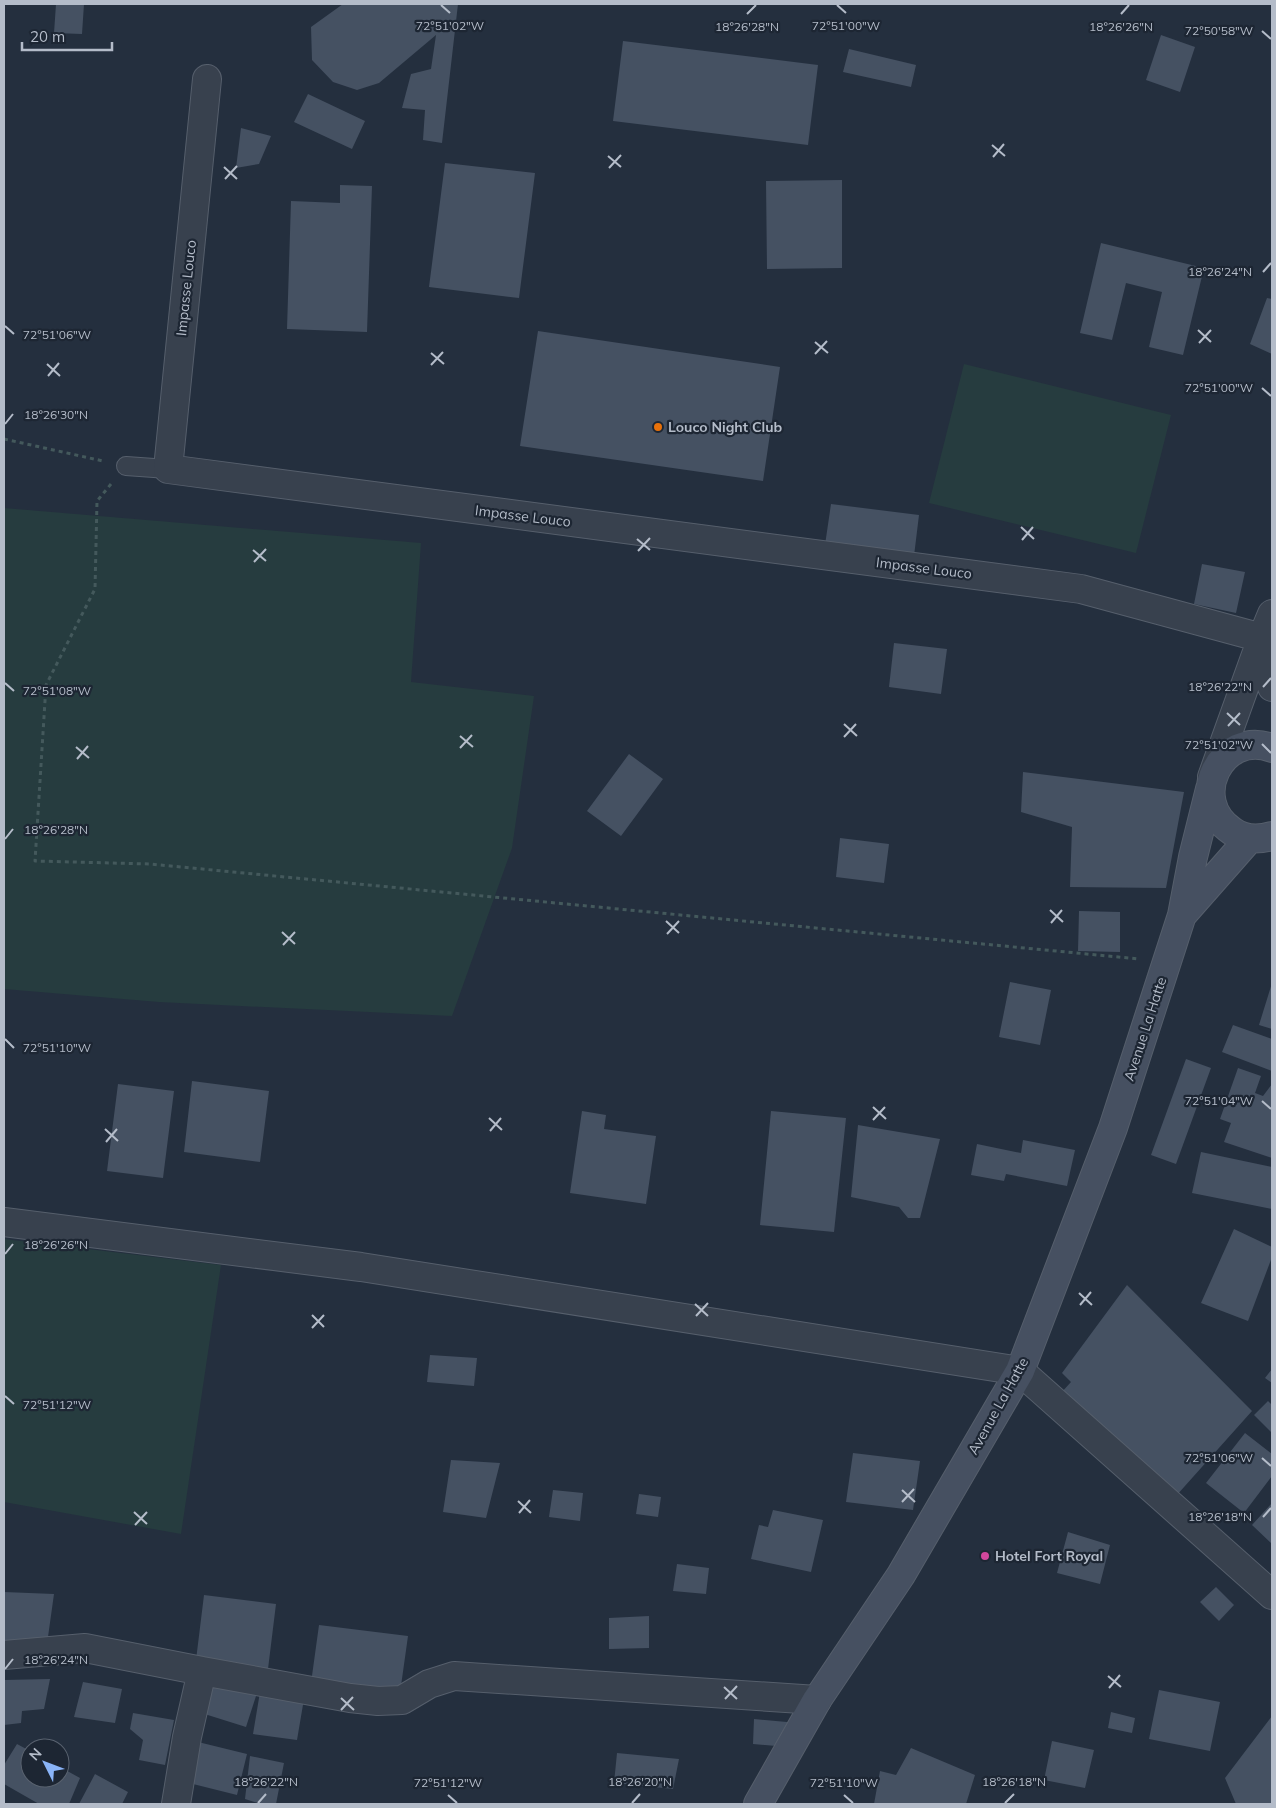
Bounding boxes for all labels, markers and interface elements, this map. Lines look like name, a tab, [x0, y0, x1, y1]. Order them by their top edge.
text: 72°51'02"W	[416, 18, 484, 33]
text: 72°51'00"W	[812, 18, 880, 33]
text: 18°26'28"N	[715, 19, 779, 34]
text: 18°26'26"N	[1089, 19, 1153, 34]
scale bar	[22, 20, 112, 52]
text: 72°50'58"W	[1185, 23, 1253, 38]
text: 20 m	[30, 27, 65, 46]
street label: Impasse Louco	[172, 239, 200, 337]
text: 18°26'24"N	[1188, 264, 1252, 279]
text: 72°51'06"W	[23, 327, 91, 342]
text: 72°51'00"W	[1185, 380, 1253, 395]
text: 18°26'30"N	[24, 407, 88, 422]
place label: Louco Night Club	[668, 418, 783, 436]
marker: Louco Night Club	[652, 421, 664, 433]
street label: Impasse Louco	[474, 501, 572, 531]
street label: Impasse Louco	[875, 553, 973, 583]
text: 18°26'22"N	[1188, 679, 1252, 694]
text: 72°51'08"W	[23, 683, 91, 698]
text: 72°51'02"W	[1185, 737, 1253, 752]
text: 18°26'28"N	[24, 822, 88, 837]
street label: Avenue La Hatte	[1120, 975, 1170, 1083]
text: 72°51'10"W	[23, 1040, 91, 1055]
text: 72°51'04"W	[1185, 1093, 1253, 1108]
text: 18°26'26"N	[24, 1237, 88, 1252]
street label: Avenue La Hatte	[964, 1354, 1032, 1458]
text: 72°51'12"W	[23, 1397, 91, 1412]
text: 72°51'06"W	[1185, 1450, 1253, 1465]
text: 18°26'18"N	[1188, 1509, 1252, 1524]
place label: Hotel Fort Royal	[995, 1547, 1103, 1565]
marker: Hotel Fort Royal	[979, 1550, 991, 1562]
text: 18°26'24"N	[24, 1652, 88, 1667]
north arrow	[20, 1738, 70, 1788]
text: N	[25, 1744, 46, 1764]
text: 18°26'22"N	[234, 1774, 298, 1789]
text: 18°26'20"N	[608, 1774, 672, 1789]
text: 18°26'18"N	[982, 1774, 1046, 1789]
text: 72°51'12"W	[414, 1775, 482, 1790]
text: 72°51'10"W	[810, 1775, 878, 1790]

